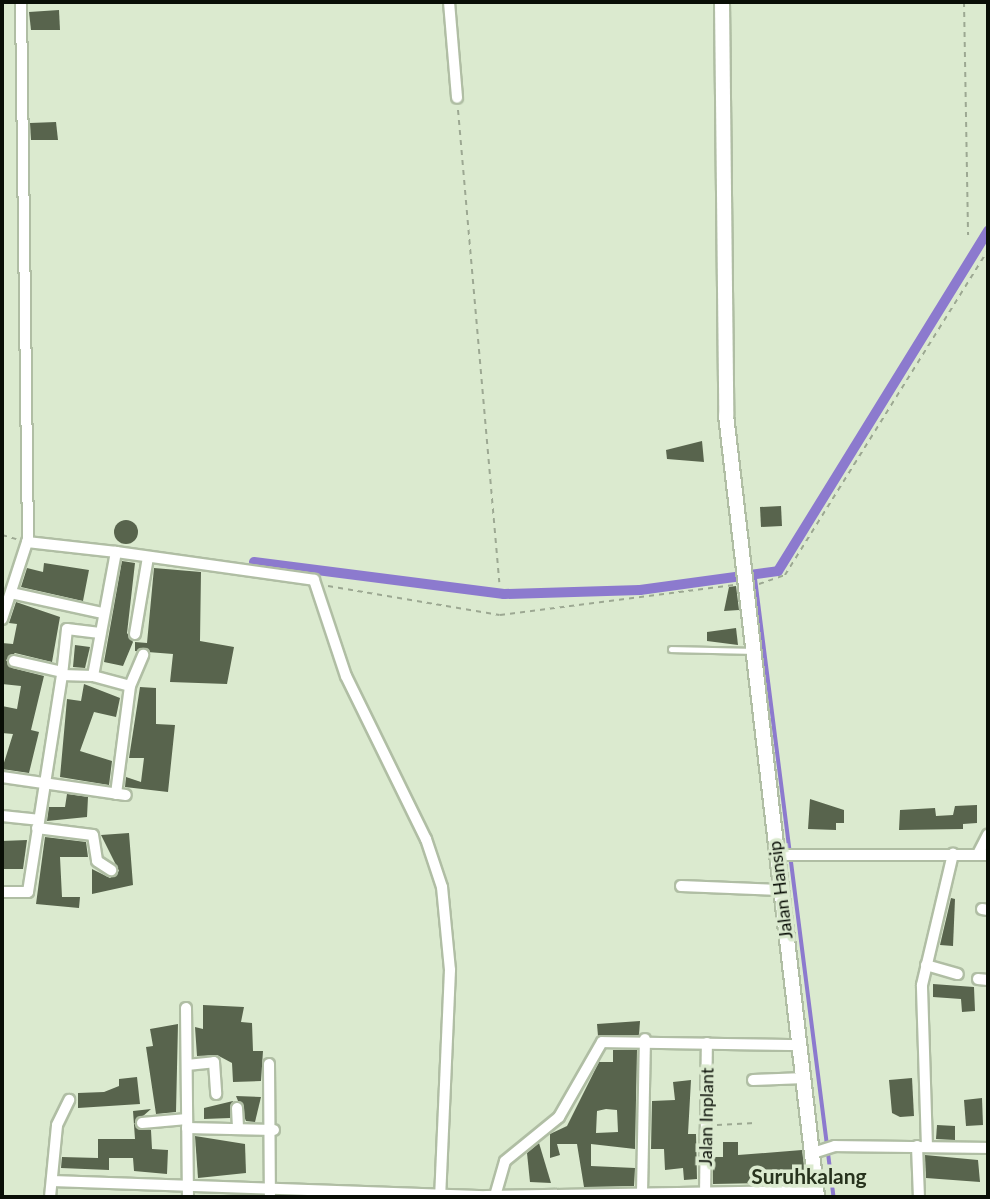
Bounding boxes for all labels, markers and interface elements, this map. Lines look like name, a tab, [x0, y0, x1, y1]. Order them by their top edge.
street label: Jalan Hansip	[763, 840, 797, 940]
street label: Jalan Inplant	[694, 1067, 718, 1167]
district label: Suruhkalang	[751, 1163, 867, 1189]

